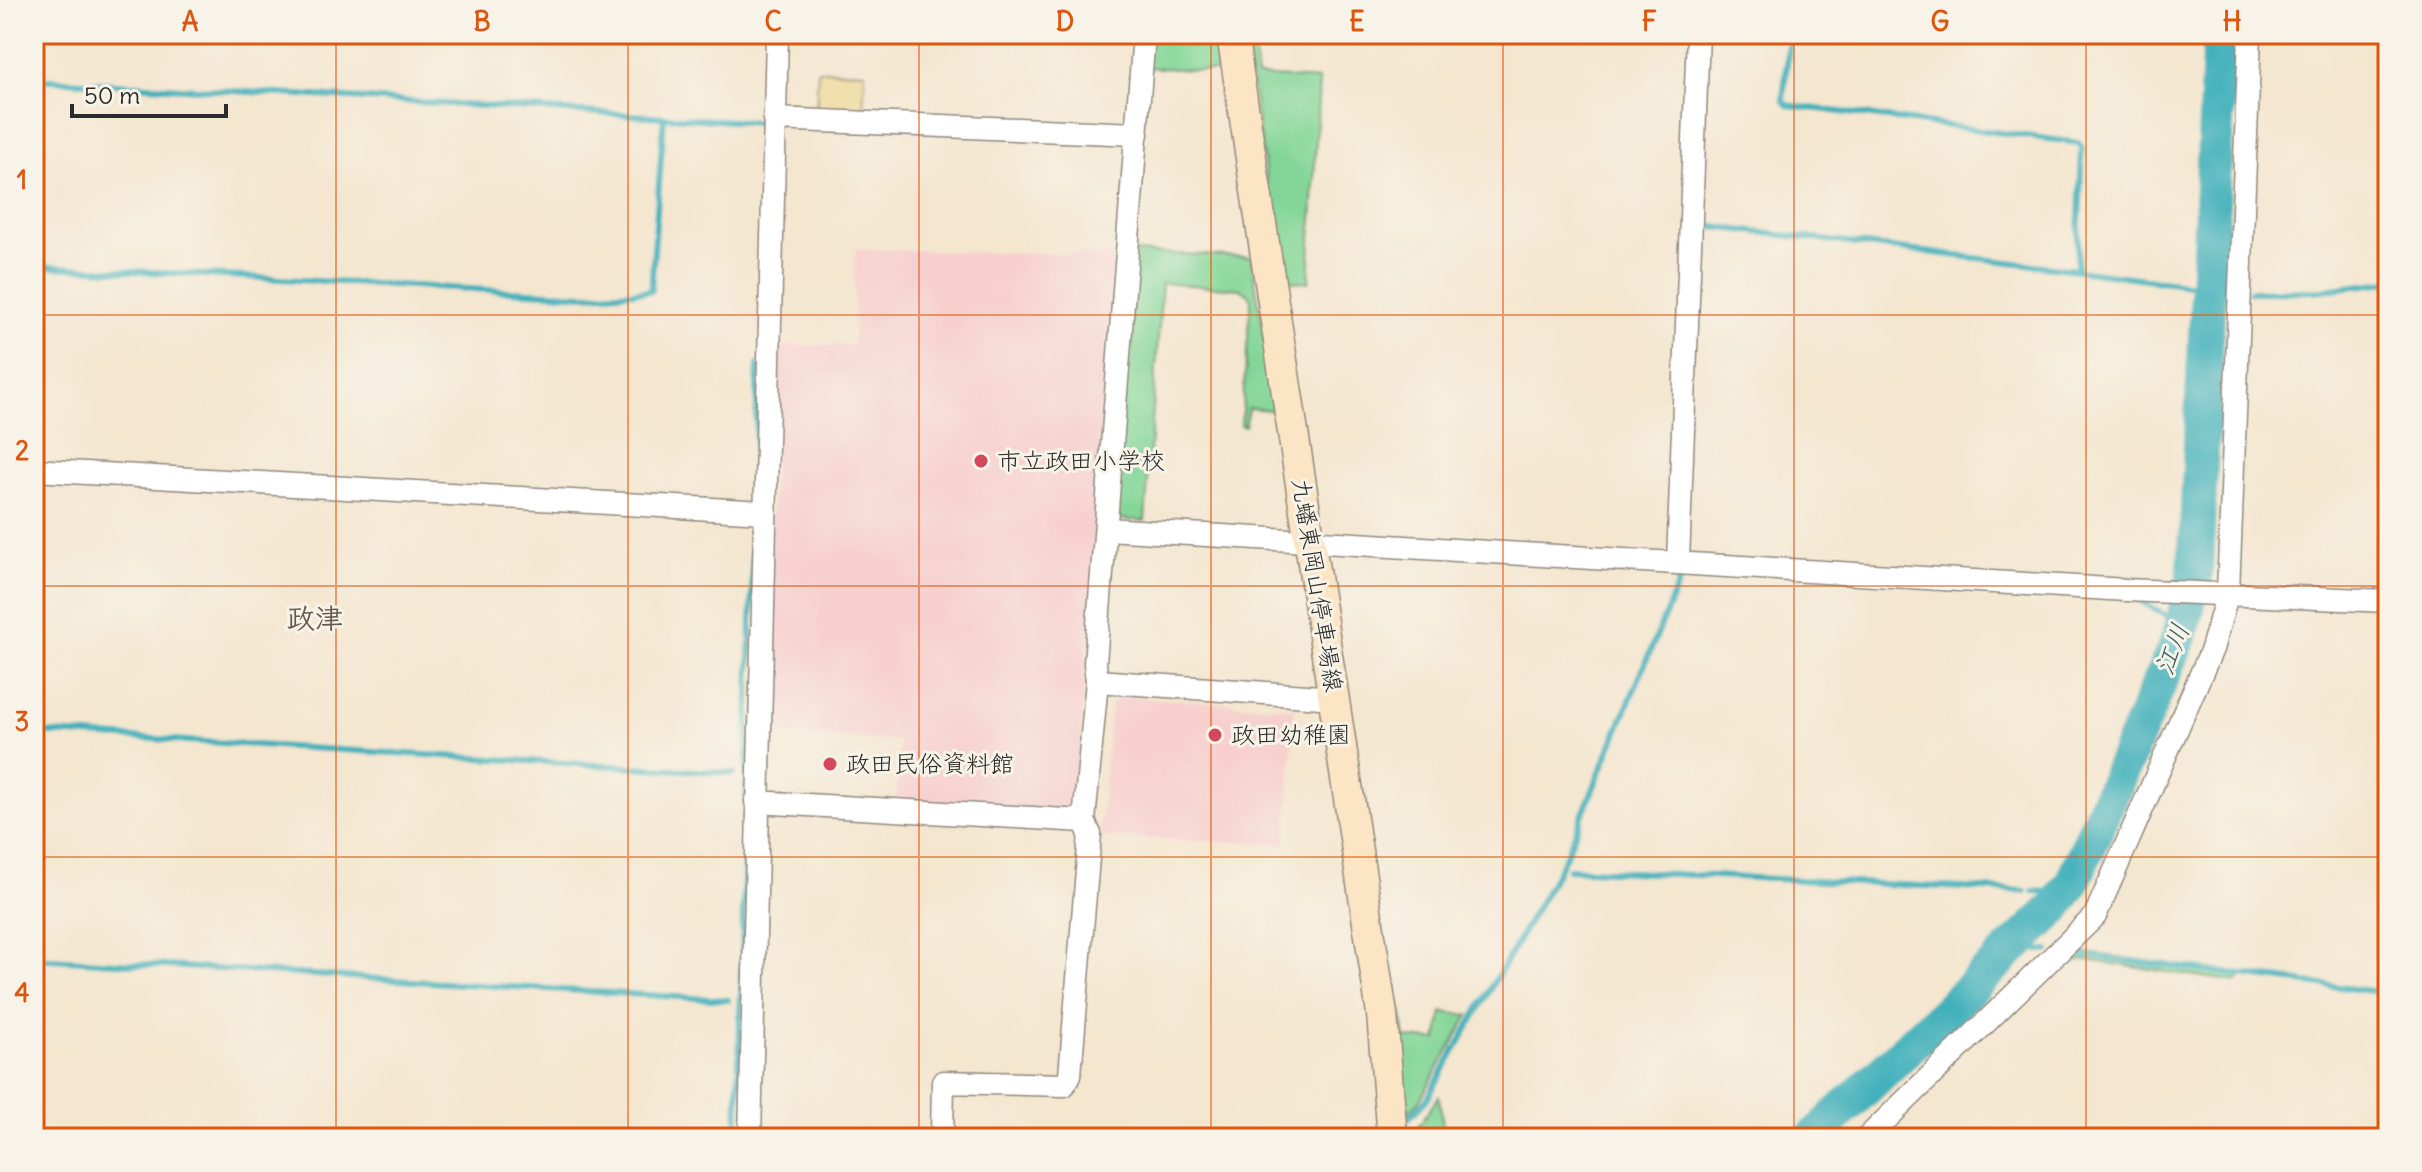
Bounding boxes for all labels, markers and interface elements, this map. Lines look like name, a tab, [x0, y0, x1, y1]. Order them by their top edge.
text: A	[182, 5, 199, 38]
text: B	[473, 5, 491, 38]
text: C	[764, 5, 782, 38]
text: D	[1056, 5, 1074, 38]
text: E	[1349, 5, 1365, 38]
text: F	[1642, 5, 1657, 38]
text: G	[1931, 5, 1950, 38]
text: H	[2223, 5, 2241, 38]
scale bar	[72, 68, 226, 118]
text: 50 m	[84, 80, 140, 110]
text: 1	[17, 163, 27, 196]
text: 2	[15, 434, 29, 467]
place label: 市立政田小学校	[997, 445, 1165, 475]
marker: 市立政田小学校	[972, 452, 990, 470]
street label: 九蟠東岡山停車場線	[1286, 476, 1350, 694]
district label: 政津	[287, 600, 343, 636]
water label: 江川	[2147, 619, 2196, 679]
text: 3	[15, 705, 29, 738]
place label: 政田幼稚園	[1231, 719, 1351, 749]
marker: 政田幼稚園	[1206, 726, 1224, 744]
place label: 政田民俗資料館	[846, 748, 1014, 778]
marker: 政田民俗資料館	[821, 755, 839, 773]
text: 4	[14, 976, 30, 1009]

